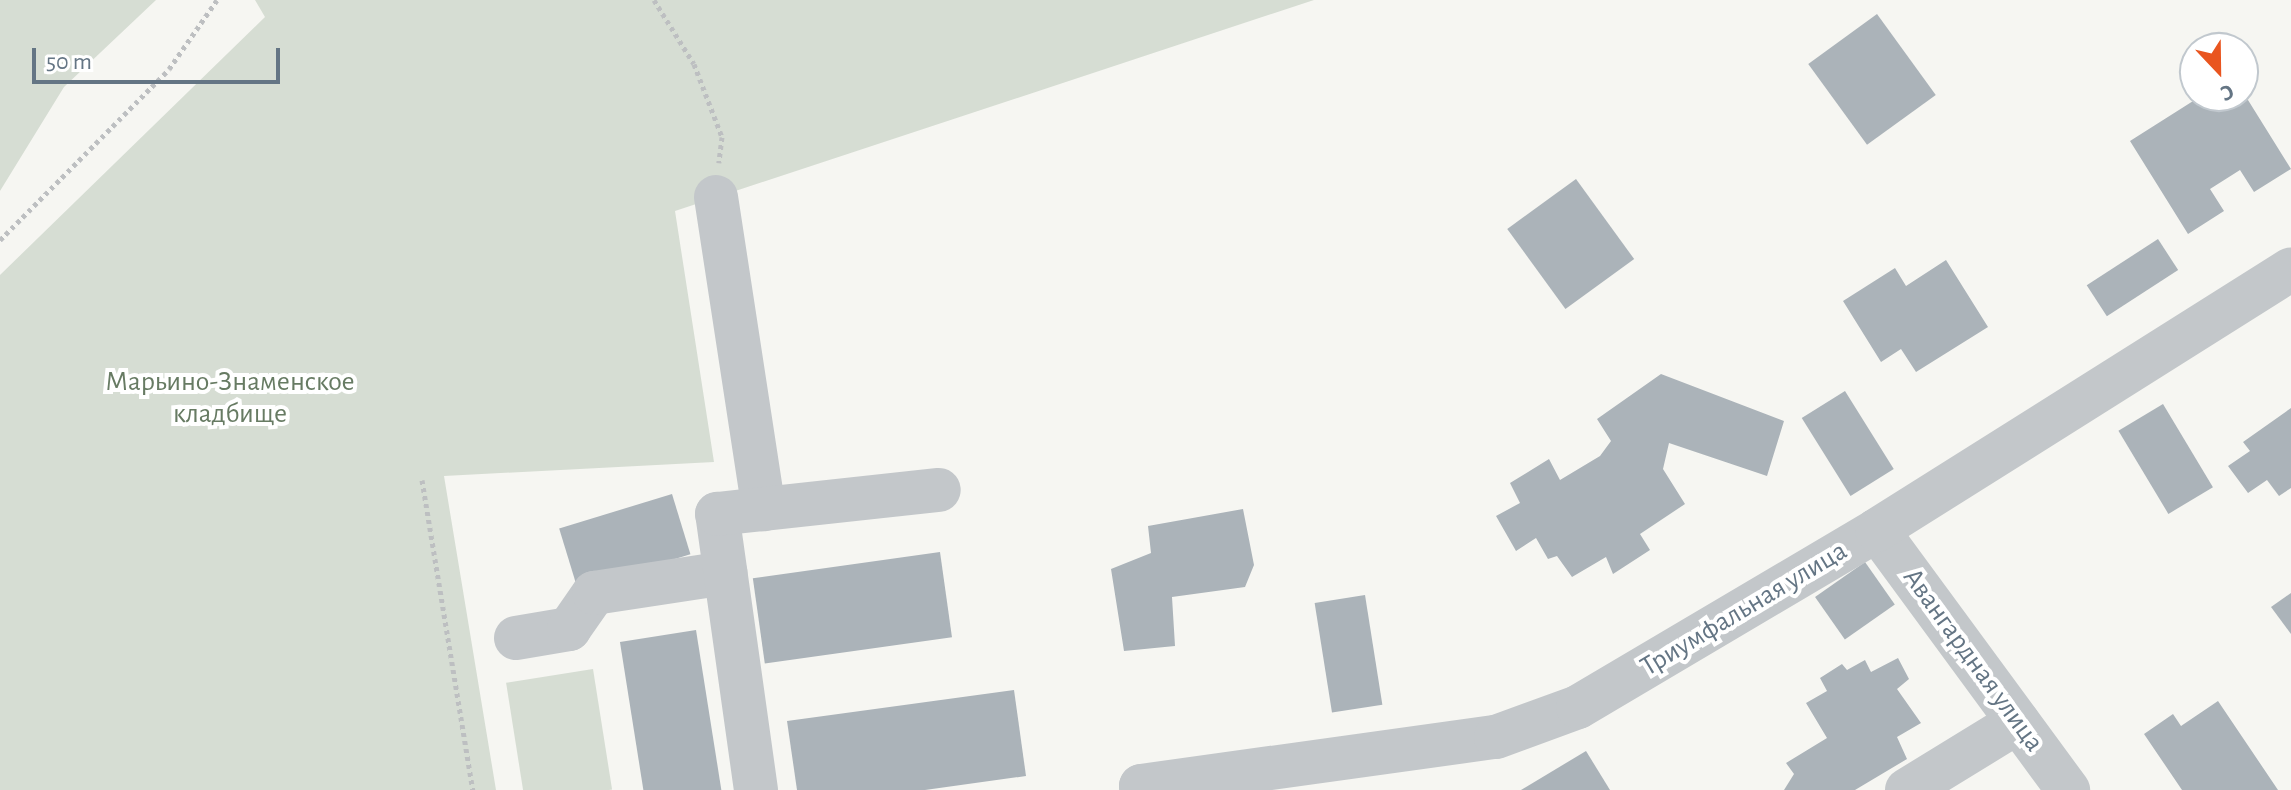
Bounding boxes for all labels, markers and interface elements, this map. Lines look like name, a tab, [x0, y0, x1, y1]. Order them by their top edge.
scale bar	[36, 32, 284, 82]
north arrow	[2179, 32, 2259, 112]
text: 50 m	[46, 50, 92, 74]
text: С	[2217, 80, 2237, 105]
park label: Марьино-Знаменское кладбище	[105, 365, 355, 431]
street label: Триумфальная улица	[1635, 534, 1853, 684]
street label: Авангардная улица	[1895, 562, 2051, 758]

